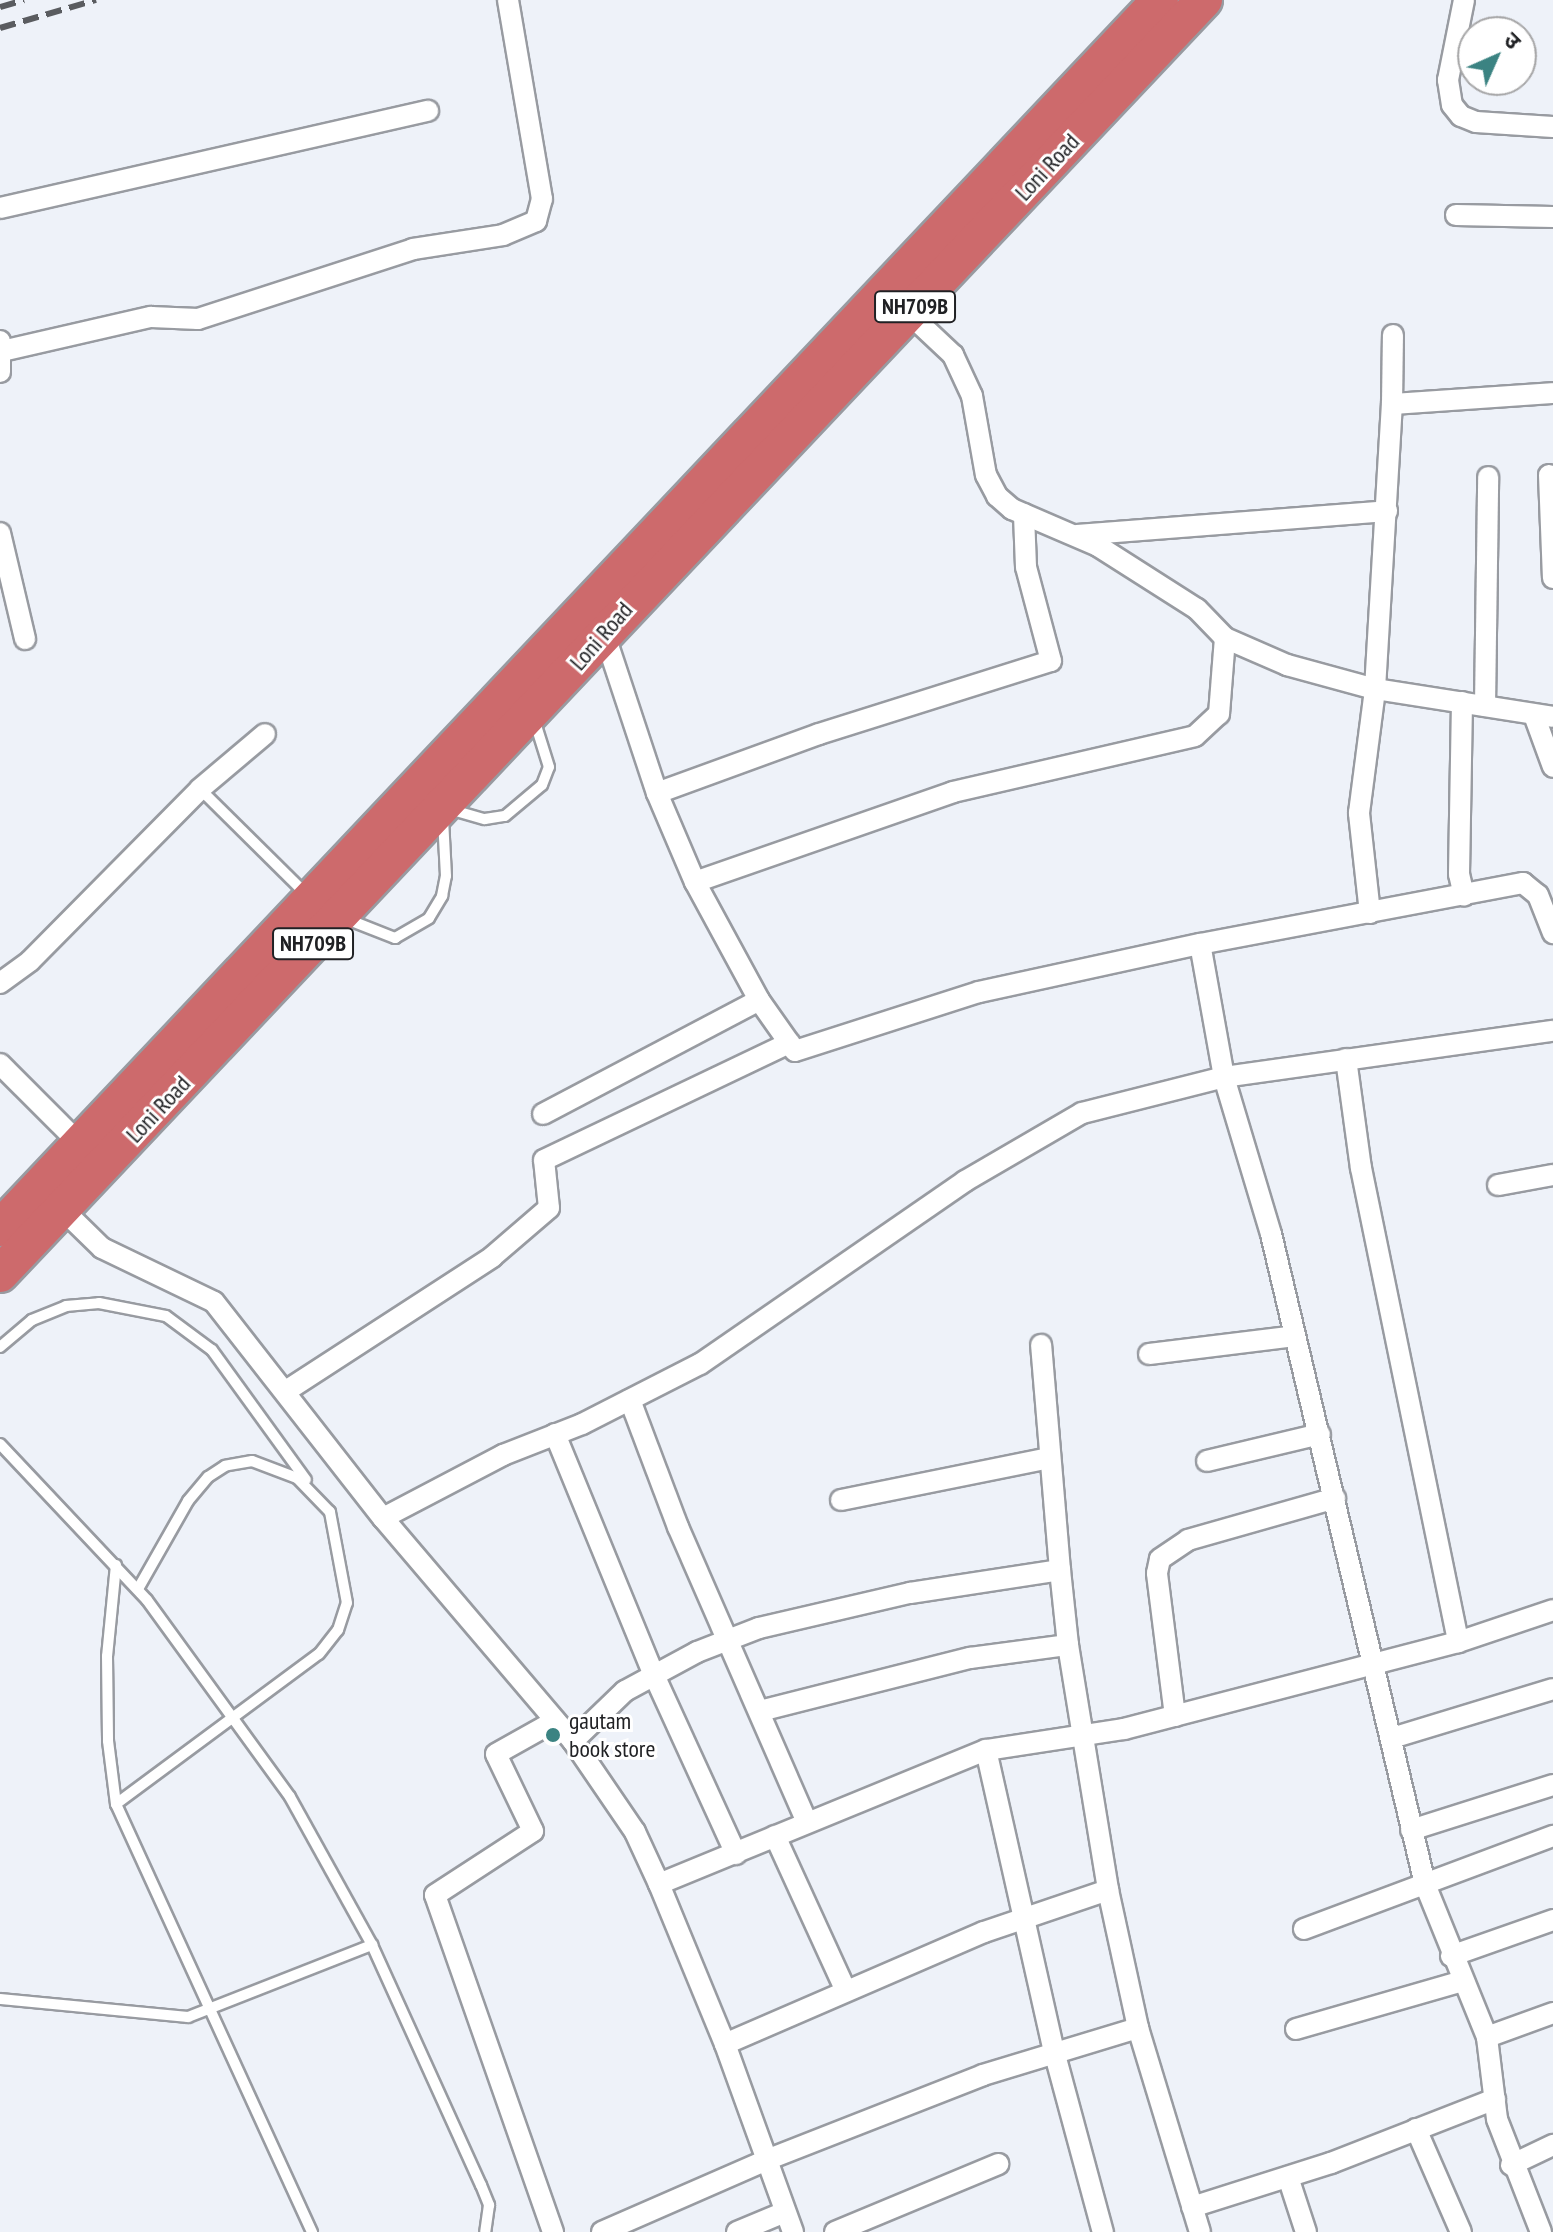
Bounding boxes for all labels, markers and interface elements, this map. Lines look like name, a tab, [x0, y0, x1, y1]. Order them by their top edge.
north arrow	[1457, 16, 1537, 96]
text: उ	[1498, 26, 1527, 55]
street label: Loni Road	[1009, 128, 1085, 206]
road number: NH709B	[873, 289, 957, 325]
street label: Loni Road	[564, 596, 638, 676]
road number: NH709B	[271, 926, 355, 962]
street label: Loni Road	[120, 1070, 196, 1148]
place label: gautam book store	[569, 1707, 656, 1763]
marker: gautam book store	[544, 1726, 562, 1744]

